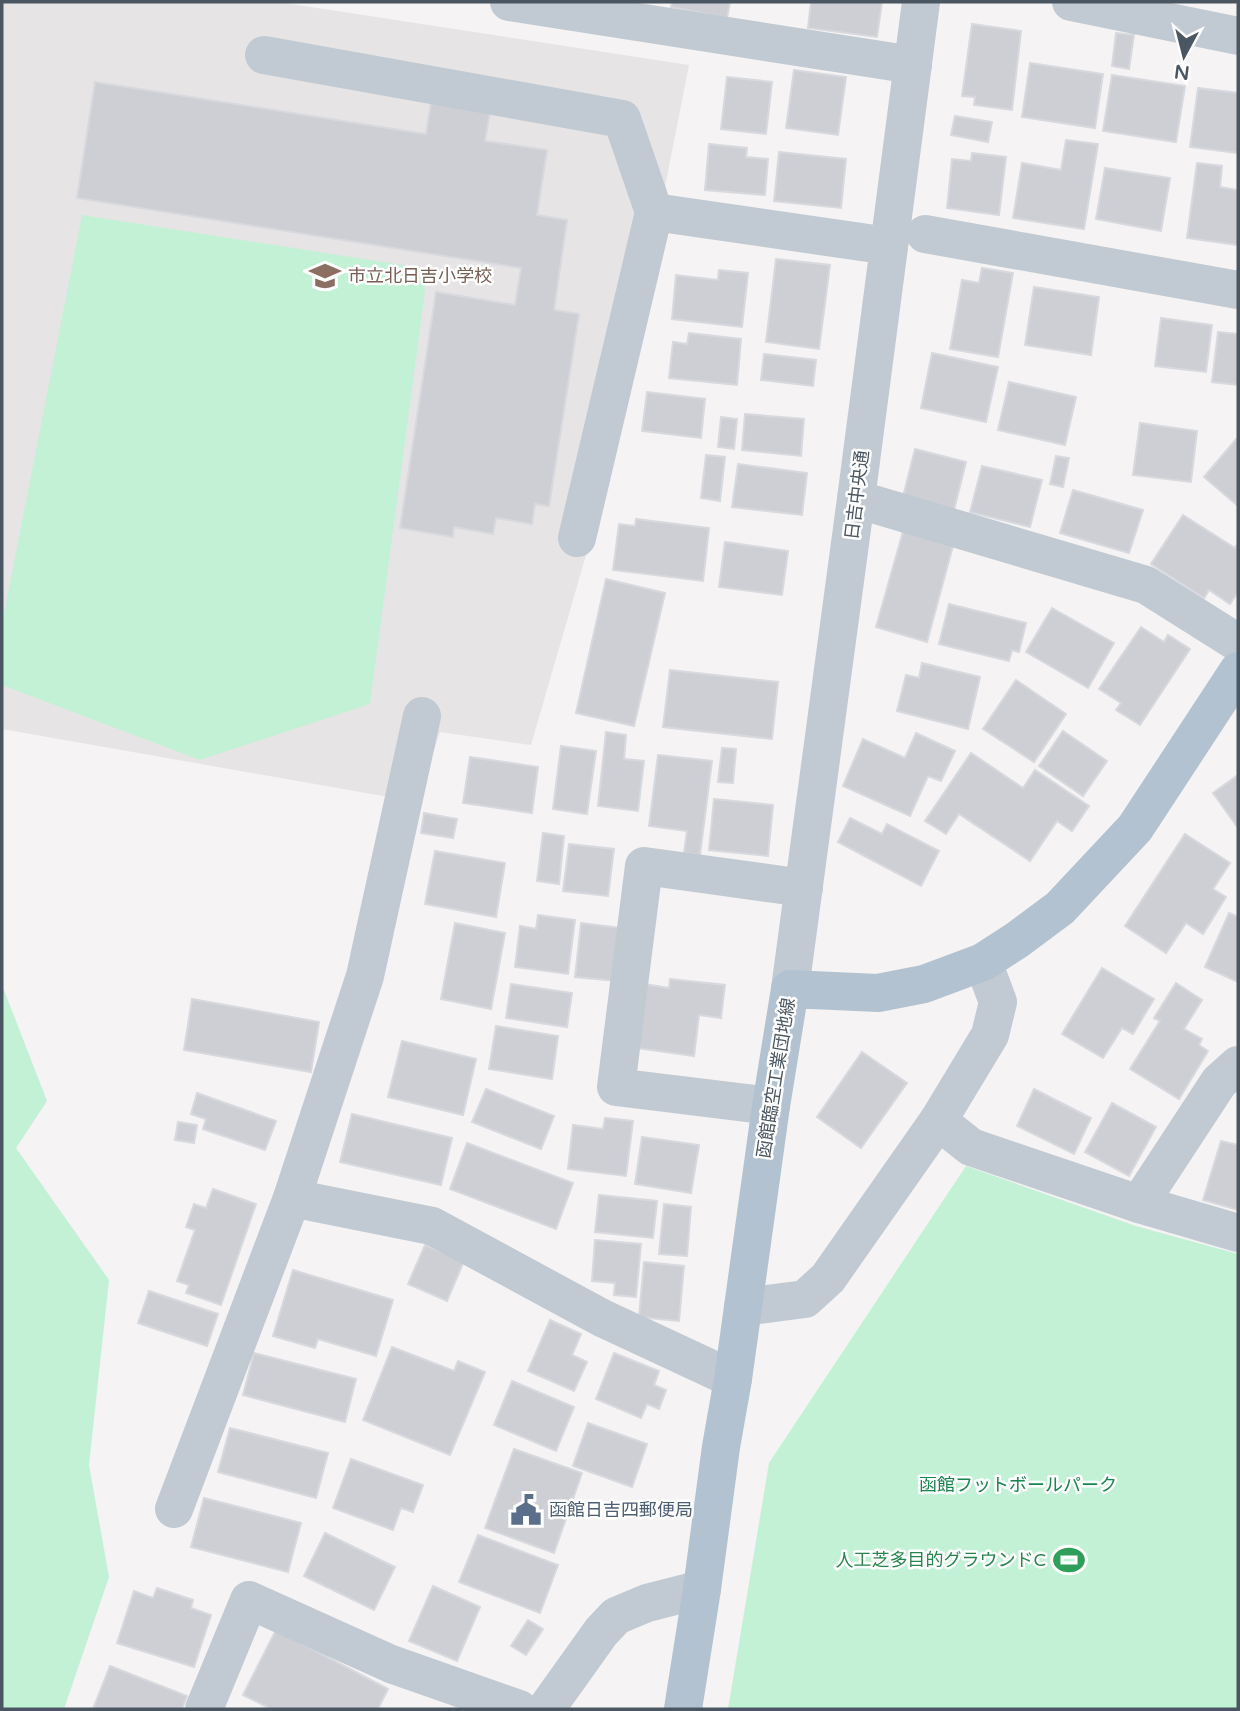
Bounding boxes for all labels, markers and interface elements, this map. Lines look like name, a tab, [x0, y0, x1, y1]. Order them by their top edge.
north arrow	[1149, 21, 1219, 91]
text: N	[1173, 60, 1191, 84]
school or university icon: 市立北日吉小学校	[308, 259, 342, 293]
place label: 市立北日吉小学校	[348, 265, 492, 287]
street label: 日吉中央通	[841, 449, 873, 541]
street label: 函館臨空工業団地線	[752, 996, 800, 1160]
park label: 函館フットボールパーク	[919, 1474, 1117, 1496]
public building icon: 函館日吉四郵便局	[509, 1493, 543, 1527]
place label: 函館日吉四郵便局	[549, 1499, 693, 1521]
sports icon: 人工芝多目的グラウンドC	[1052, 1543, 1086, 1577]
place label: 人工芝多目的グラウンドC	[835, 1549, 1046, 1571]

